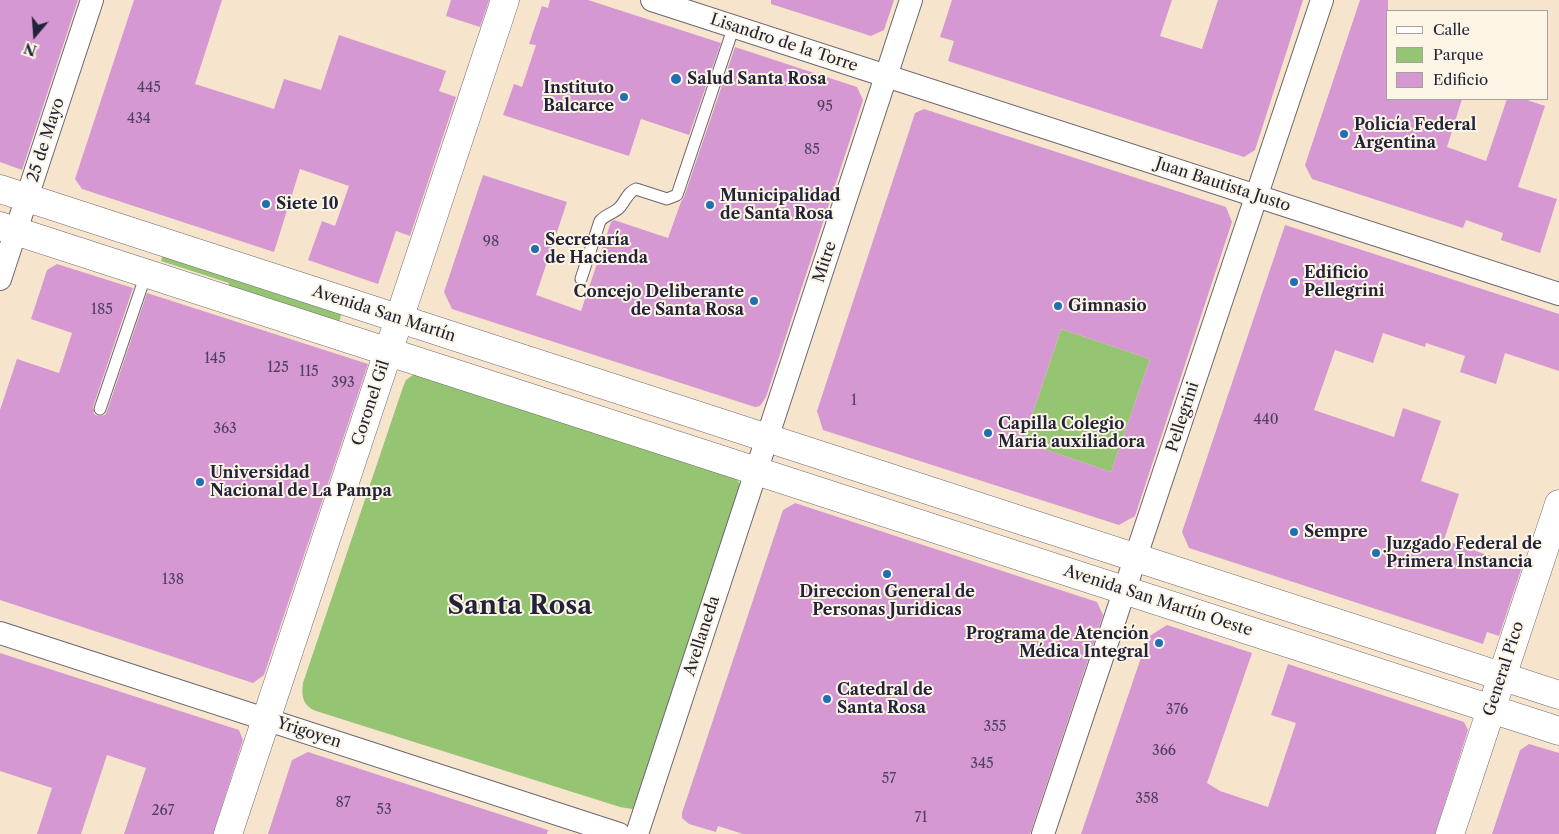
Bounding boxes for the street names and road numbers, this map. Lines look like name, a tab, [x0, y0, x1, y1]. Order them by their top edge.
street label: Lisandro de la Torre	[708, 10, 860, 76]
street label: 25 de Mayo	[23, 95, 69, 185]
street label: Juan Bautista Justo	[1153, 154, 1293, 216]
street label: Mitre	[809, 239, 841, 285]
street label: Avenida San Martín	[310, 282, 458, 346]
street label: Coronel Gil	[348, 358, 394, 448]
street label: Pellegrini	[1163, 380, 1203, 454]
street label: Avenida San Martín Oeste	[1061, 561, 1255, 641]
street label: Avellaneda	[680, 593, 724, 679]
street label: General Pico	[1480, 619, 1528, 719]
street label: Yrigoyen	[274, 714, 344, 752]

